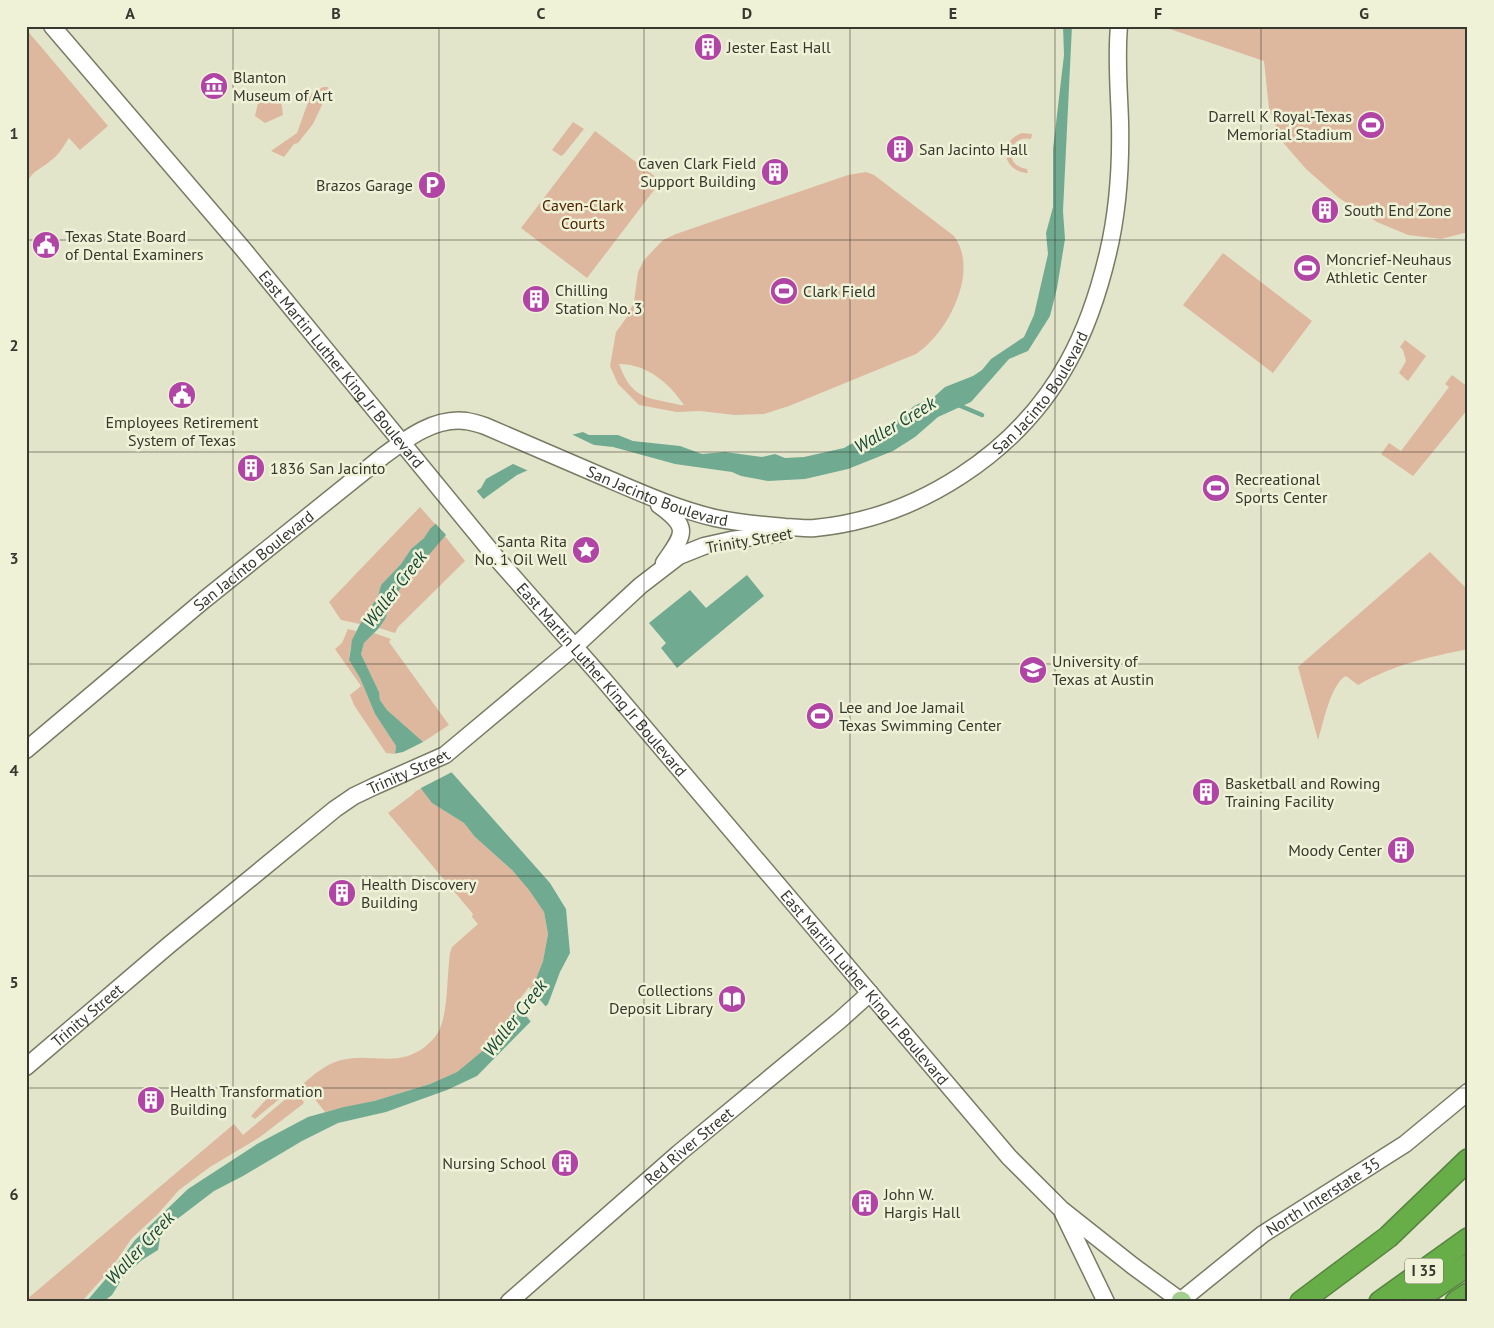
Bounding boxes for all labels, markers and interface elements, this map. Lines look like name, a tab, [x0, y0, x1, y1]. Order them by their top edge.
text: A	[125, 3, 135, 23]
text: B	[331, 3, 341, 23]
text: C	[537, 3, 546, 23]
text: D	[742, 3, 752, 23]
text: E	[949, 3, 957, 23]
text: F	[1154, 3, 1162, 23]
text: G	[1359, 3, 1369, 23]
building icon: Jester East Hall	[693, 32, 723, 62]
place label: Jester East Hall	[726, 37, 831, 57]
place label: Blanton Museum of Art	[233, 67, 334, 105]
museum icon: Blanton Museum of Art	[199, 71, 229, 101]
place label: Darrell K Royal-Texas Memorial Stadium	[1208, 106, 1352, 144]
sports icon: Darrell K Royal-Texas Memorial Stadium	[1356, 110, 1386, 140]
text: 1	[9, 123, 19, 143]
building icon: San Jacinto Hall	[885, 134, 915, 164]
place label: San Jacinto Hall	[919, 139, 1028, 159]
place label: Caven Clark Field Support Building	[638, 153, 756, 191]
building icon: Caven Clark Field Support Building	[760, 157, 790, 187]
parking icon: Brazos Garage	[417, 170, 447, 200]
place label: Brazos Garage	[316, 175, 413, 195]
park label: Caven-Clark Courts	[542, 195, 624, 233]
building icon: South End Zone	[1310, 195, 1340, 225]
place label: South End Zone	[1344, 200, 1451, 220]
place label: Texas State Board of Dental Examiners	[65, 226, 204, 264]
public building icon: Texas State Board of Dental Examiners	[31, 230, 61, 260]
place label: Moncrief-Neuhaus Athletic Center	[1326, 249, 1452, 287]
sports icon: Moncrief-Neuhaus Athletic Center	[1292, 253, 1322, 283]
street label: East Martin Luther King Jr Boulevard	[255, 266, 429, 472]
sports icon: Clark Field	[769, 276, 799, 306]
place label: Chilling Station No. 3	[555, 280, 643, 318]
place label: Clark Field	[803, 281, 876, 301]
building icon: Chilling Station No. 3	[521, 284, 551, 314]
street label: San Jacinto Boulevard	[988, 328, 1092, 458]
text: 2	[9, 335, 19, 355]
public building icon: Employees Retirement System of Texas	[167, 380, 197, 410]
water label: Waller Creek	[850, 391, 940, 458]
place label: Employees Retirement System of Texas	[105, 412, 259, 450]
building icon: 1836 San Jacinto	[236, 453, 266, 483]
place label: 1836 San Jacinto	[270, 458, 385, 478]
street label: San Jacinto Boulevard	[584, 461, 730, 530]
place label: Recreational Sports Center	[1235, 469, 1328, 507]
sports icon: Recreational Sports Center	[1201, 473, 1231, 503]
street label: San Jacinto Boulevard	[189, 506, 318, 615]
street label: Trinity Street	[704, 522, 794, 557]
place label: Santa Rita No. 1 Oil Well	[474, 531, 567, 569]
place icon: Santa Rita No. 1 Oil Well	[571, 535, 601, 565]
water label: Waller Creek	[358, 545, 432, 632]
text: 3	[9, 548, 19, 568]
street label: East Martin Luther King Jr Boulevard	[513, 578, 691, 780]
place label: University of Texas at Austin	[1052, 651, 1154, 689]
school or university icon: University of Texas at Austin	[1018, 655, 1048, 685]
place label: Lee and Joe Jamail Texas Swimming Center	[839, 697, 1002, 735]
sports icon: Lee and Joe Jamail Texas Swimming Center	[805, 701, 835, 731]
street label: Trinity Street	[364, 745, 454, 798]
text: 4	[9, 760, 19, 780]
place label: Basketball and Rowing Training Facility	[1225, 773, 1380, 811]
building icon: Basketball and Rowing Training Facility	[1191, 777, 1221, 807]
building icon: Moody Center	[1386, 835, 1416, 865]
place label: Moody Center	[1288, 840, 1383, 860]
place label: Health Discovery Building	[361, 874, 477, 912]
building icon: Health Discovery Building	[327, 878, 357, 908]
street label: East Martin Luther King Jr Boulevard	[776, 886, 953, 1089]
text: 5	[9, 972, 19, 992]
water label: Waller Creek	[478, 974, 552, 1061]
street label: Trinity Street	[47, 979, 127, 1051]
place label: Collections Deposit Library	[609, 980, 714, 1018]
library icon: Collections Deposit Library	[717, 984, 747, 1014]
place label: Health Transformation Building	[170, 1081, 322, 1119]
building icon: Health Transformation Building	[136, 1085, 166, 1115]
street label: Red River Street	[640, 1102, 737, 1189]
building icon: Nursing School	[550, 1148, 580, 1178]
street label: North Interstate 35	[1262, 1152, 1384, 1240]
place label: Nursing School	[442, 1153, 546, 1173]
text: 6	[9, 1184, 19, 1204]
place label: John W. Hargis Hall	[883, 1184, 960, 1222]
building icon: John W. Hargis Hall	[850, 1188, 880, 1218]
water label: Waller Creek	[100, 1206, 180, 1289]
road number: I 35	[1405, 1258, 1443, 1284]

